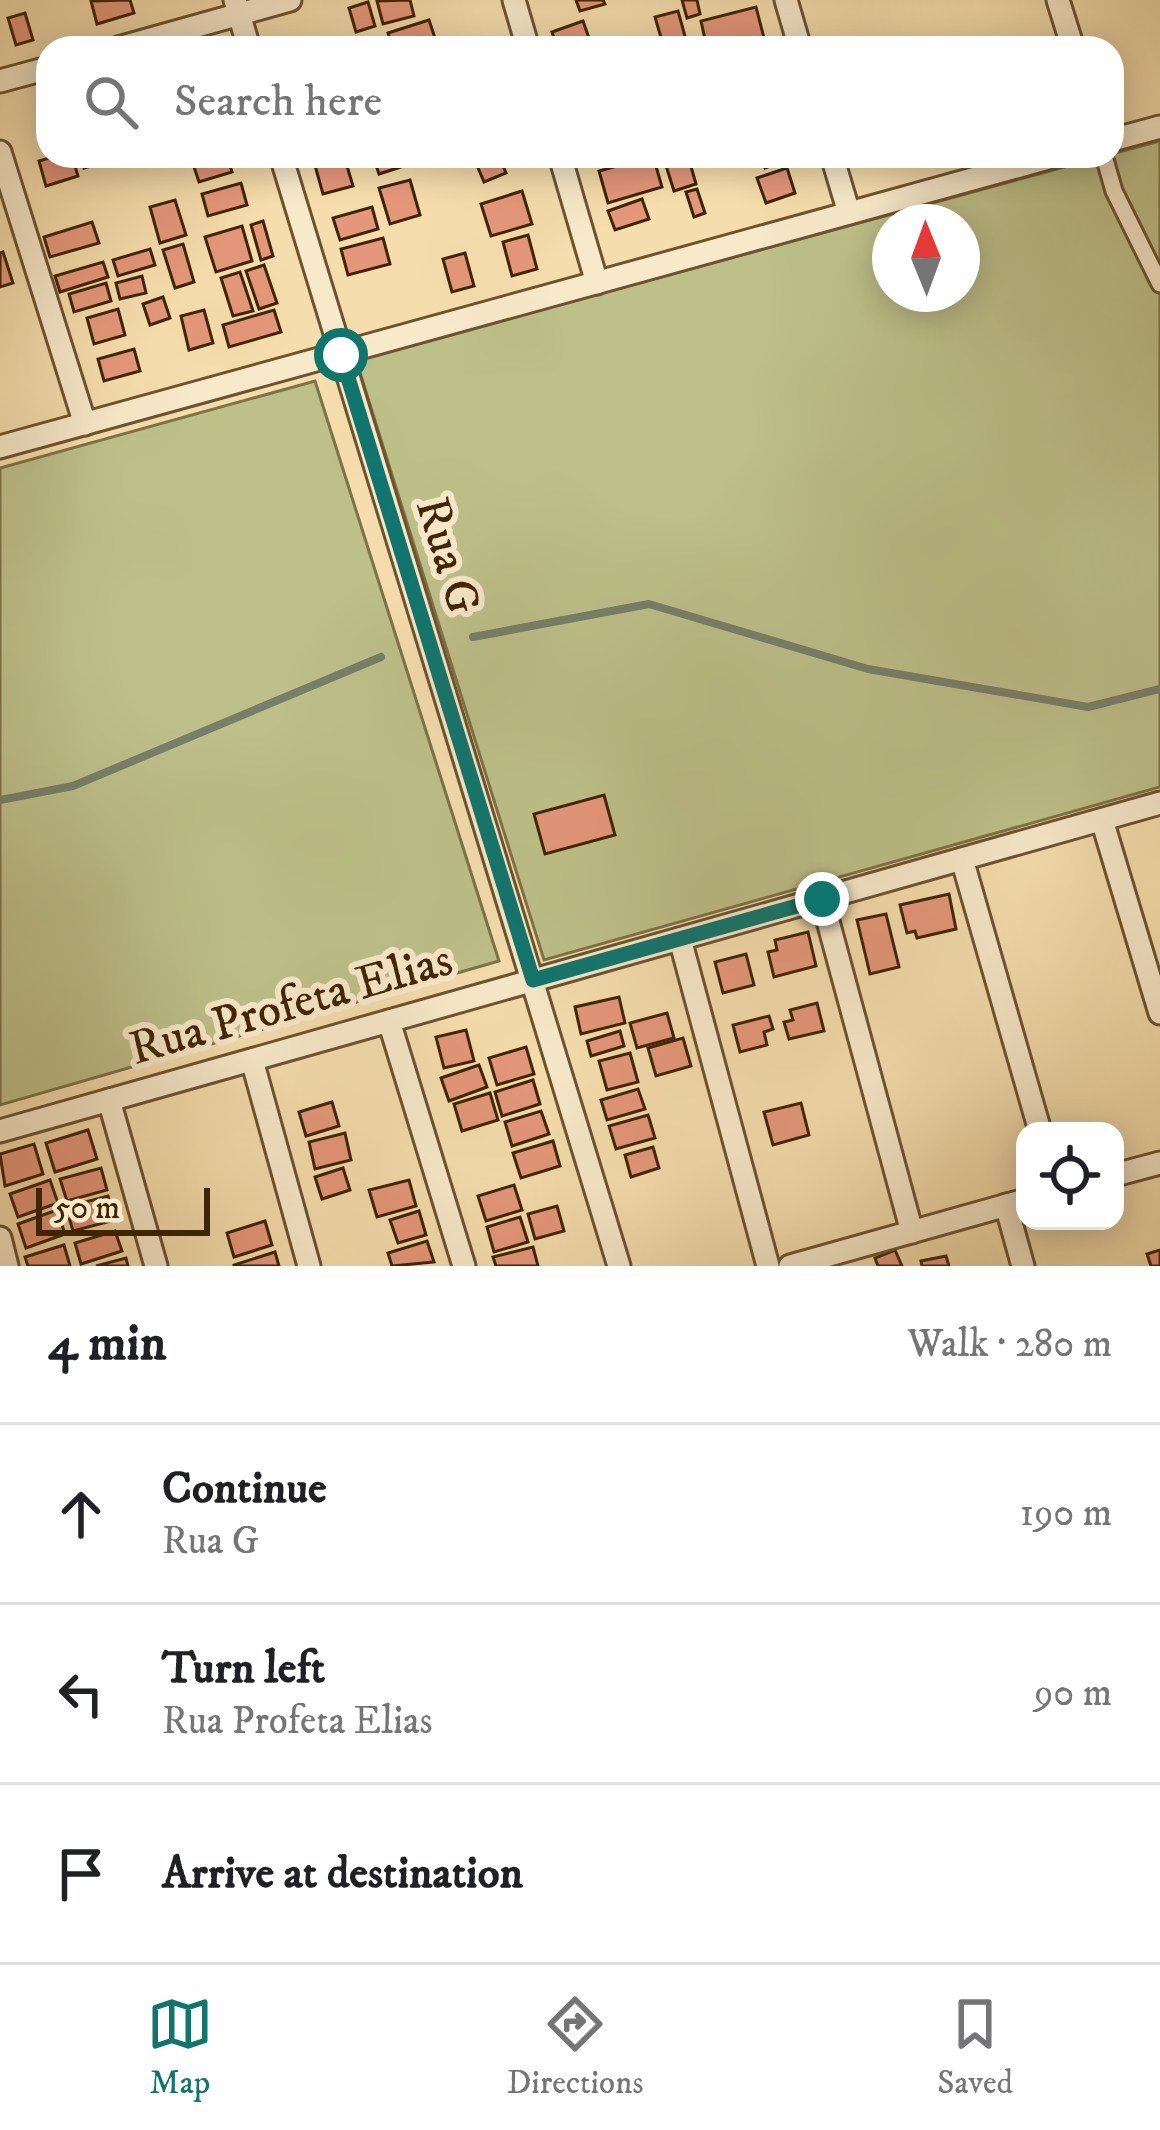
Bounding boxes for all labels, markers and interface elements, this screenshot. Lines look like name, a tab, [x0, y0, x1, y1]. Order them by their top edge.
search box	[36, 36, 1124, 168]
icon: search	[78, 69, 144, 135]
text: Search here	[174, 74, 382, 130]
north arrow	[872, 204, 980, 312]
route start	[314, 328, 368, 382]
street label: Rua G	[401, 490, 493, 622]
route end	[795, 872, 849, 926]
street label: Rua Profeta Elias	[123, 930, 459, 1080]
map controls	[1016, 1122, 1124, 1230]
button: locate	[1016, 1122, 1124, 1230]
scale bar	[36, 1182, 210, 1235]
text: 50 m	[54, 1188, 120, 1229]
text: 4 min	[48, 1312, 166, 1376]
text: Walk · 280 m	[908, 1320, 1112, 1369]
text: Continue	[162, 1461, 327, 1517]
icon: ahead	[48, 1481, 114, 1547]
text: 190 m	[1020, 1489, 1112, 1538]
text: Rua G	[162, 1517, 259, 1566]
text: Turn left	[162, 1641, 325, 1697]
icon: left	[48, 1661, 114, 1727]
text: 90 m	[1034, 1669, 1112, 1718]
text: Rua Profeta Elias	[162, 1697, 433, 1746]
icon: arrive	[48, 1841, 114, 1907]
text: Arrive at destination	[162, 1846, 523, 1902]
tab: Map	[147, 1991, 213, 2104]
tab: Directions	[507, 1991, 643, 2104]
tab: Saved	[937, 1991, 1013, 2104]

